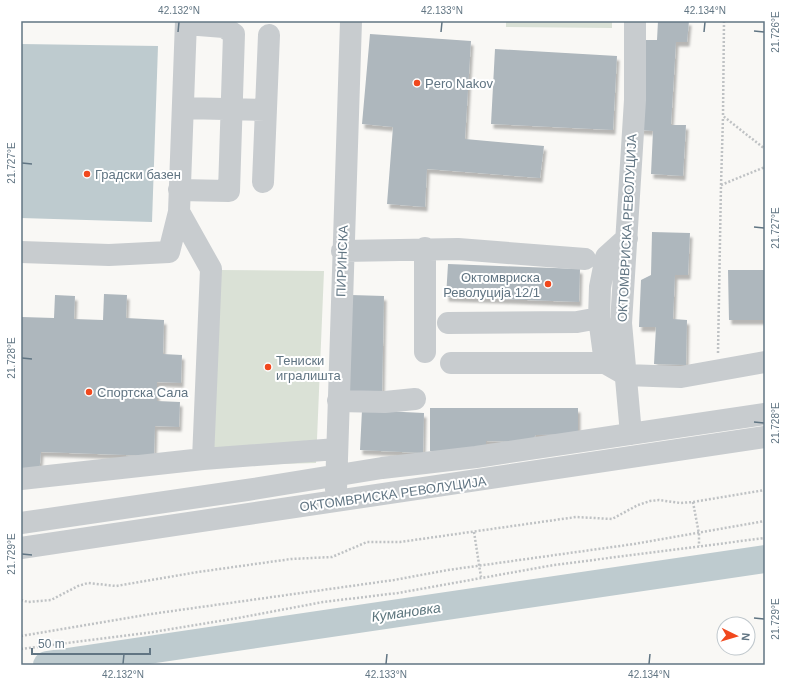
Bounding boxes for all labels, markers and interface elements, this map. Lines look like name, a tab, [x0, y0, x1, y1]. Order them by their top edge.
text: 42.132°N	[158, 5, 200, 16]
text: 42.133°N	[421, 5, 463, 16]
text: 42.134°N	[684, 5, 726, 16]
text: 21.726°E	[770, 11, 781, 53]
place label: Pero Nakov	[425, 76, 493, 91]
marker: Pero Nakov	[412, 78, 422, 88]
street label: ОКТОМВРИСКА РЕВОЛУЦИЈА	[615, 133, 639, 322]
text: 21.727°E	[6, 142, 17, 184]
place label: Градски базен	[95, 167, 181, 182]
marker: Градски базен	[82, 169, 92, 179]
text: 21.727°E	[770, 207, 781, 249]
street label: ПИРИНСКА	[333, 225, 351, 297]
place label: Октомвриска Револуција 12/1	[443, 270, 541, 300]
marker: Октомвриска Револуција 12/1	[543, 279, 553, 289]
text: 21.728°E	[6, 337, 17, 379]
place label: Тениски игралишта	[276, 353, 342, 383]
marker: Тениски игралишта	[263, 362, 273, 372]
place label: Спортска Сала	[97, 385, 189, 400]
marker: Спортска Сала	[84, 387, 94, 397]
text: 21.728°E	[770, 402, 781, 444]
street label: ОКТОМВРИСКА РЕВОЛУЦИЈА	[299, 473, 488, 515]
text: 21.729°E	[6, 533, 17, 575]
text: 21.729°E	[770, 598, 781, 640]
water label: Кумановка	[370, 599, 442, 625]
north arrow	[716, 616, 756, 656]
scale bar	[32, 630, 150, 656]
text: N	[740, 632, 752, 641]
text: 50 m	[38, 637, 65, 651]
text: 42.132°N	[102, 669, 144, 680]
text: 42.133°N	[365, 669, 407, 680]
text: 42.134°N	[628, 669, 670, 680]

